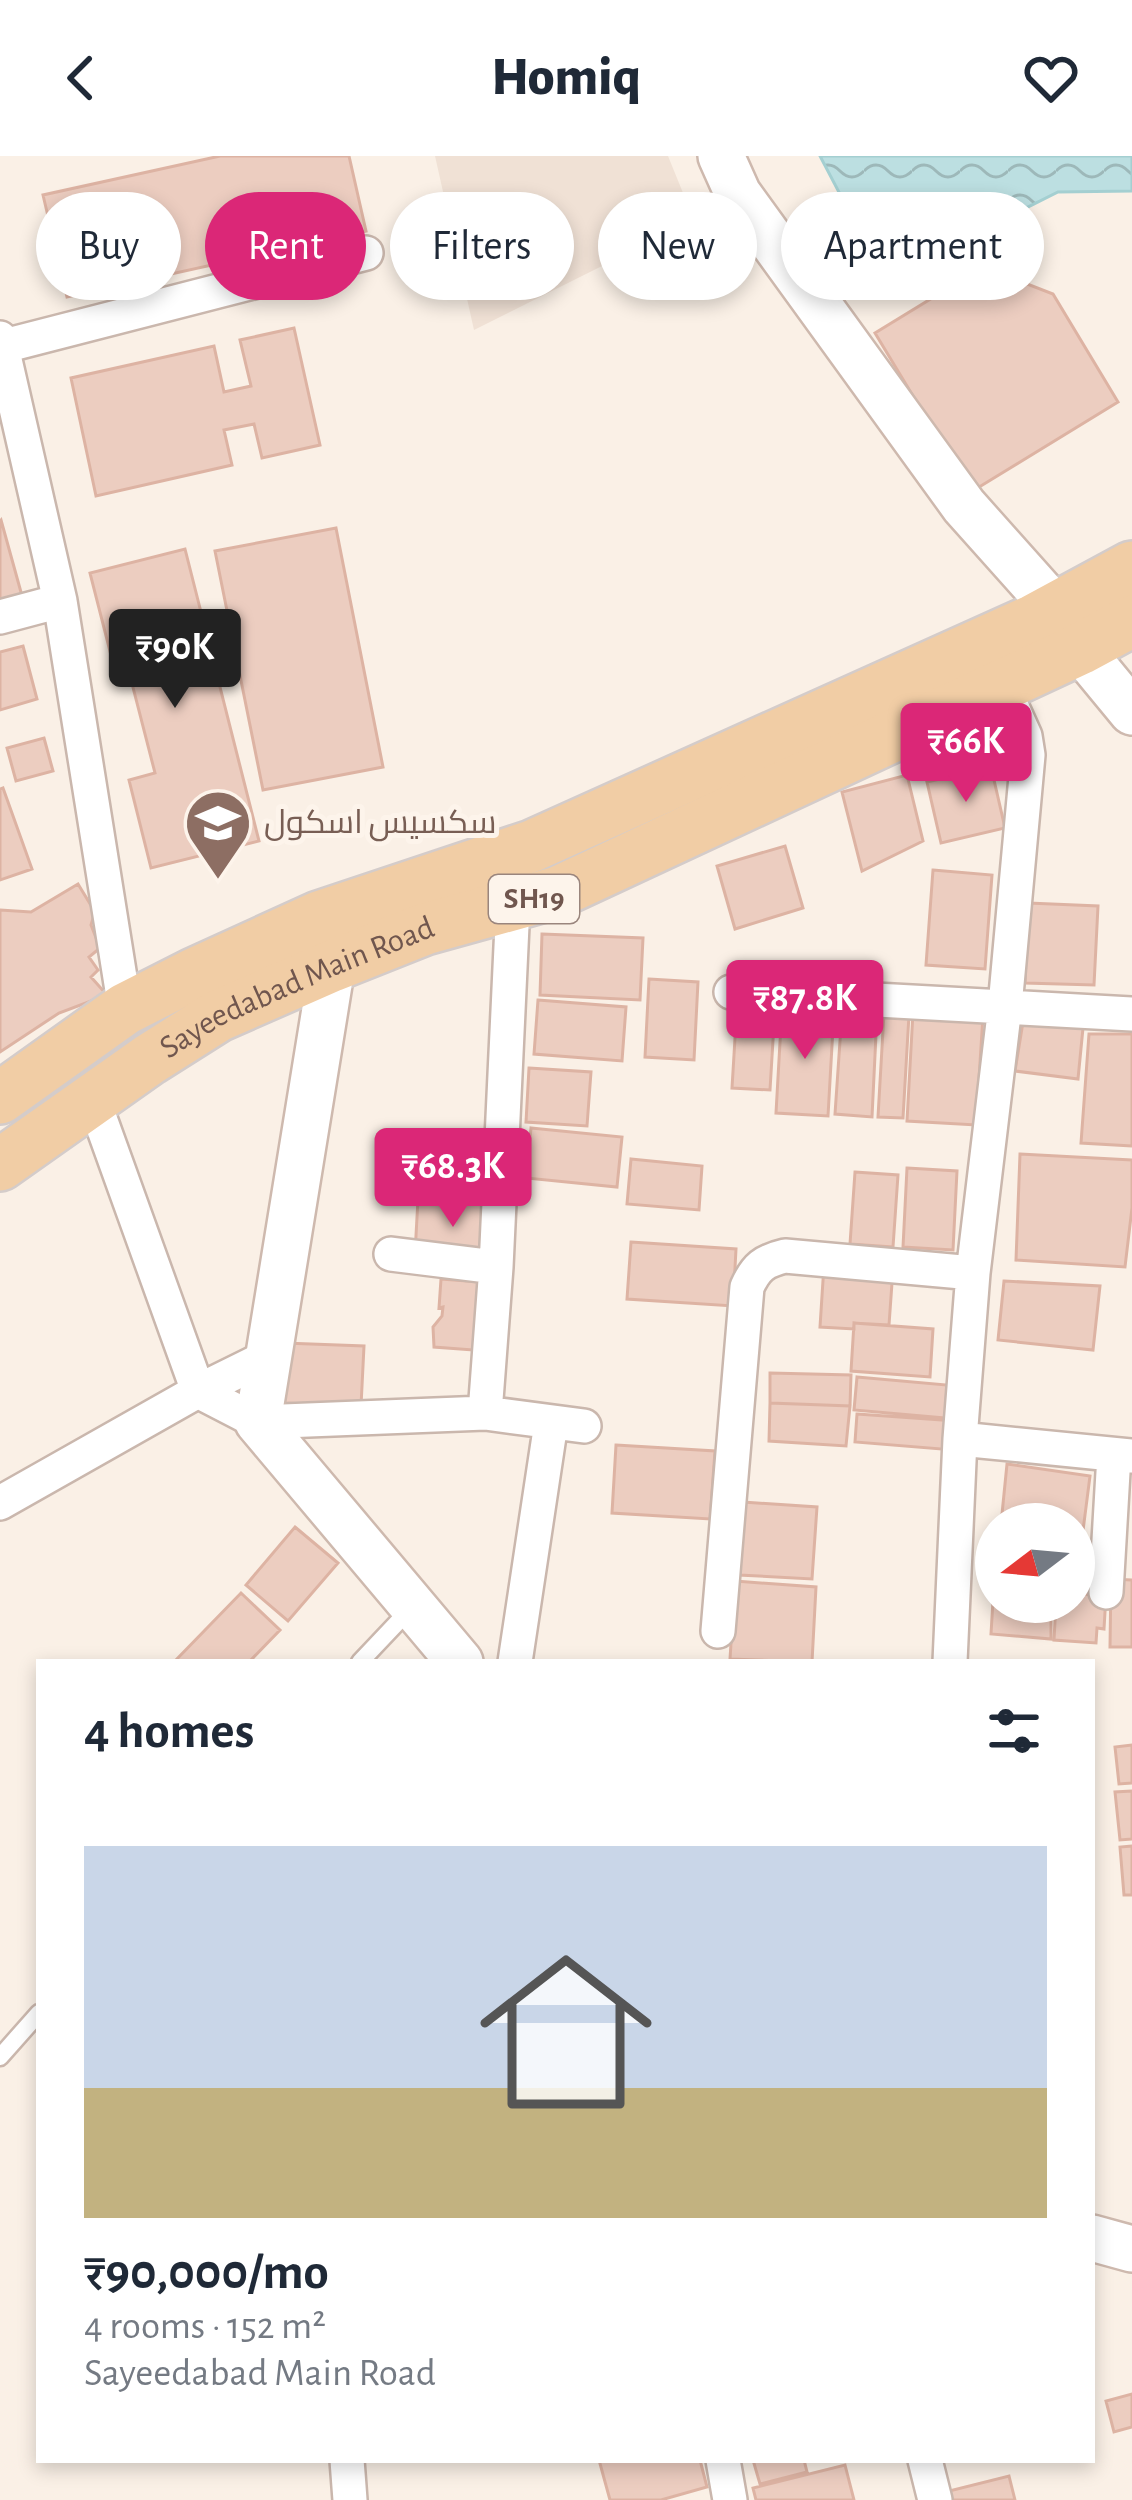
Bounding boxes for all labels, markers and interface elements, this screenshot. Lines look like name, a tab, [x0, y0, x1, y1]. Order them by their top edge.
icon: back	[48, 45, 114, 111]
icon: heart	[1018, 45, 1084, 111]
text: Homiq	[491, 51, 641, 105]
chip: Buy	[36, 192, 181, 300]
chip: Rent	[205, 192, 366, 300]
chip: Filters	[390, 192, 574, 300]
chip: New	[598, 192, 757, 300]
chip: Apartment	[781, 192, 1044, 300]
pin: ₹90K	[104, 609, 246, 711]
text: ₹90K	[136, 628, 214, 667]
pin: ₹66K	[895, 703, 1037, 805]
text: ₹66K	[928, 722, 1004, 761]
school or university icon: سکسیس اسکول	[183, 788, 253, 882]
place label: سکسیس اسکول	[264, 807, 497, 842]
road number: SH19	[489, 875, 579, 923]
street label: Sayeedabad Main Road	[154, 911, 439, 1065]
pin: ₹87.8K	[707, 960, 903, 1062]
text: ₹87.8K	[753, 979, 857, 1018]
pin: ₹68.3K	[355, 1128, 551, 1230]
text: ₹68.3K	[402, 1147, 504, 1186]
north arrow	[975, 1503, 1095, 1623]
map controls	[975, 1503, 1095, 1623]
icon: filters	[981, 1698, 1047, 1764]
text: 4 homes	[84, 1706, 254, 1757]
icon: home	[458, 1924, 674, 2140]
text: ₹90,000/mo	[84, 2247, 329, 2298]
text: 4 rooms · 152 m²	[84, 2307, 326, 2346]
text: Sayeedabad Main Road	[84, 2354, 436, 2393]

